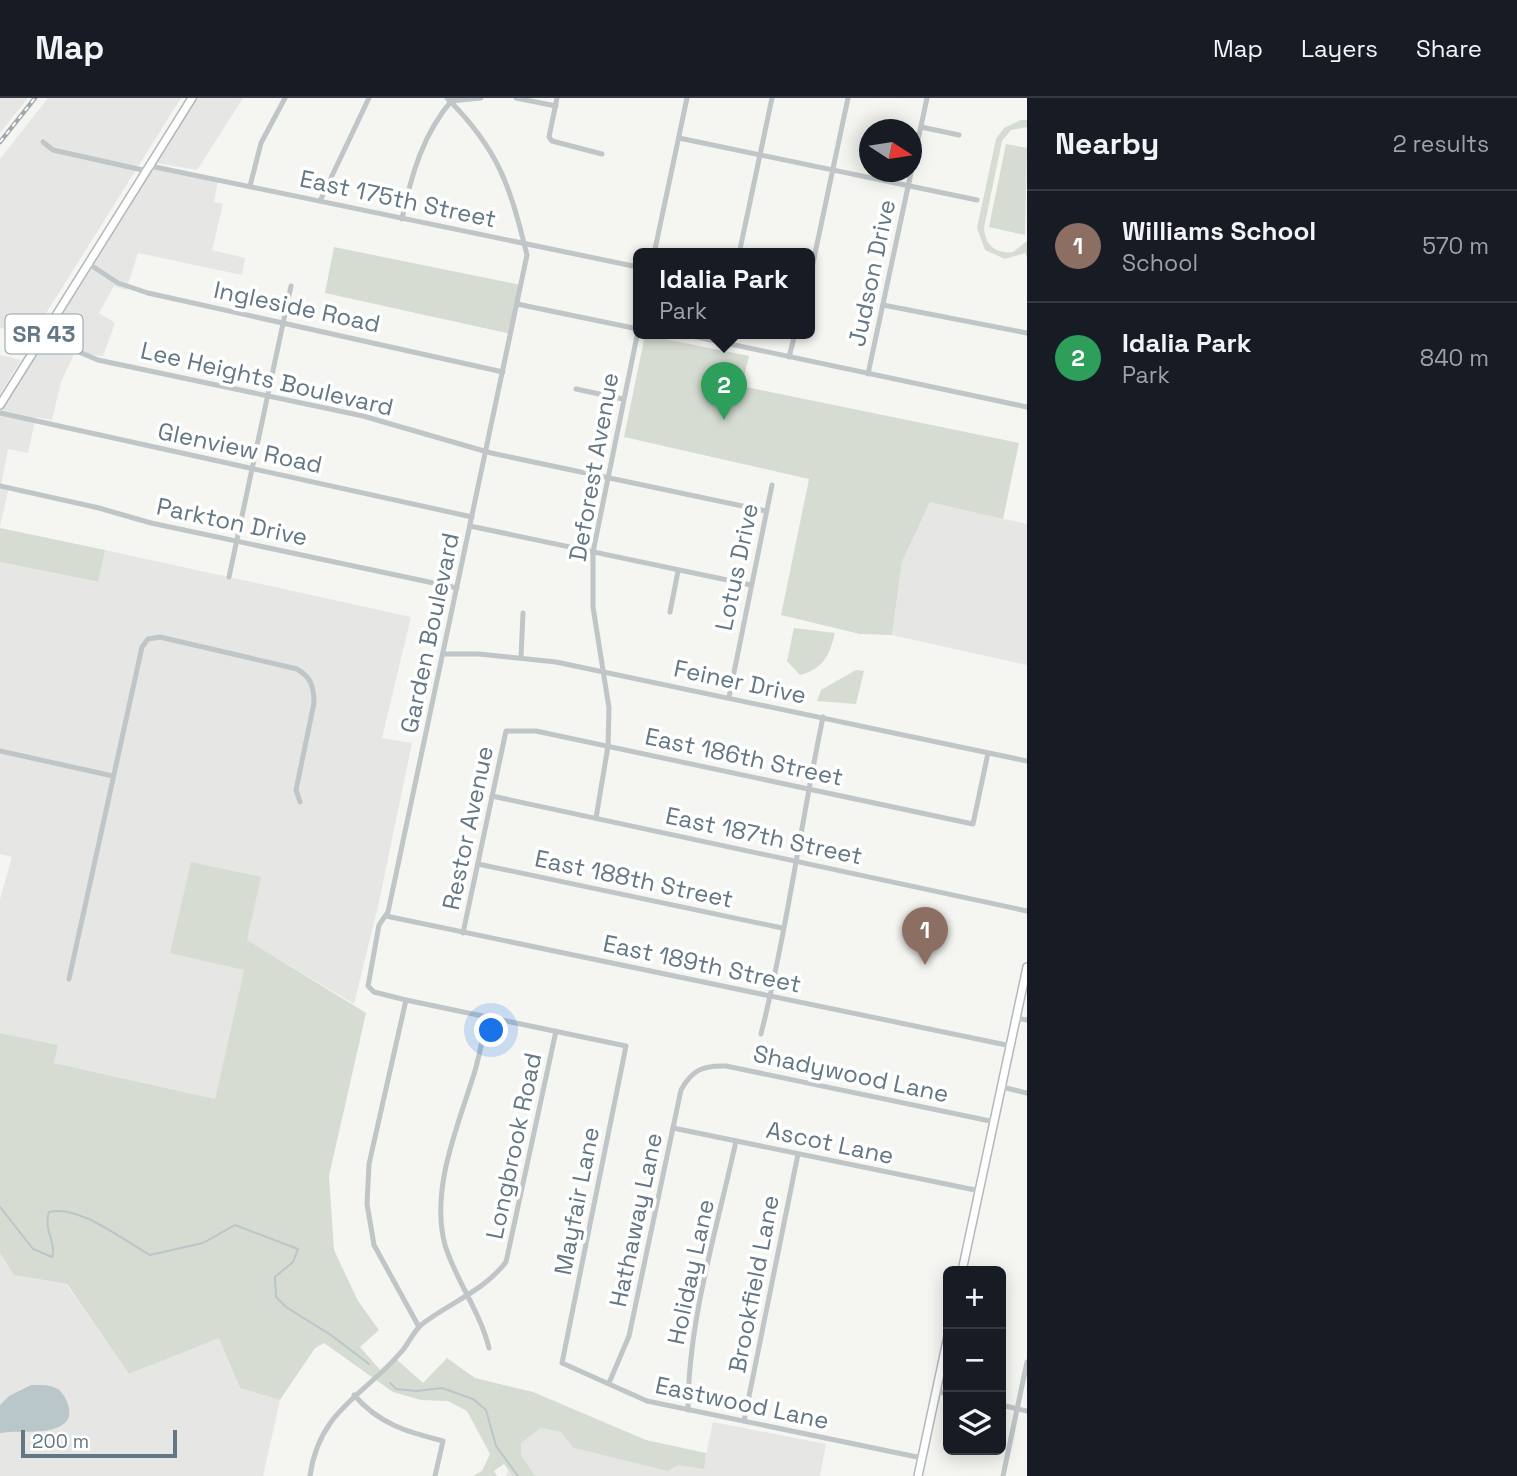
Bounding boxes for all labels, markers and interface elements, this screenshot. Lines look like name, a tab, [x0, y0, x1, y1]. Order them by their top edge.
text: Map	[35, 27, 104, 69]
text: Map	[1213, 33, 1263, 64]
text: Layers	[1301, 33, 1378, 64]
text: Share	[1416, 33, 1482, 64]
north arrow	[859, 119, 922, 182]
text: Nearby	[1055, 124, 1159, 163]
text: 2 results	[1393, 129, 1489, 159]
street label: East 175th Street	[297, 163, 499, 234]
street label: Judson Drive	[841, 196, 902, 349]
text: Williams School	[1122, 214, 1316, 248]
text: 1	[1073, 231, 1083, 261]
text: 570 m	[1422, 231, 1489, 261]
popup	[633, 248, 815, 339]
text: School	[1122, 248, 1198, 278]
text: Idalia Park	[659, 262, 789, 296]
street label: Ingleside Road	[211, 274, 383, 339]
text: Park	[659, 296, 707, 326]
road number: SR 43	[5, 314, 82, 354]
text: Idalia Park	[1122, 326, 1251, 360]
street label: Lee Heights Boulevard	[138, 334, 397, 423]
text: 2	[1071, 343, 1085, 373]
text: 840 m	[1420, 343, 1489, 373]
text: Park	[1122, 360, 1170, 390]
pin: 2	[701, 362, 747, 420]
street label: Deforest Avenue	[562, 370, 625, 564]
street label: Glenview Road	[155, 415, 325, 480]
street label: Parkton Drive	[154, 490, 311, 553]
street label: Lotus Drive	[708, 500, 765, 633]
street label: Garden Boulevard	[393, 530, 466, 736]
street label: Feiner Drive	[671, 652, 809, 711]
street label: East 186th Street	[642, 720, 846, 793]
street label: Restor Avenue	[435, 743, 500, 913]
street label: East 187th Street	[663, 800, 865, 871]
street label: East 188th Street	[532, 842, 736, 915]
pin: 1	[902, 907, 948, 965]
street label: East 189th Street	[600, 927, 804, 1000]
your location	[474, 1013, 508, 1047]
street label: Shadywood Lane	[750, 1038, 952, 1109]
street label: Longbrook Road	[479, 1050, 548, 1242]
street label: Ascot Lane	[764, 1114, 897, 1171]
street label: Mayfair Lane	[547, 1124, 606, 1278]
street label: Hathaway Lane	[602, 1130, 669, 1310]
street label: Brookfield Lane	[721, 1192, 786, 1375]
street label: Holiday Lane	[660, 1196, 721, 1347]
map controls	[943, 1266, 1006, 1455]
button: +	[943, 1266, 1006, 1329]
button: −	[943, 1329, 1006, 1392]
street label: Eastwood Lane	[652, 1369, 832, 1436]
button: layers	[943, 1392, 1006, 1455]
scale bar	[21, 1427, 177, 1459]
text: 200 m	[32, 1429, 89, 1454]

